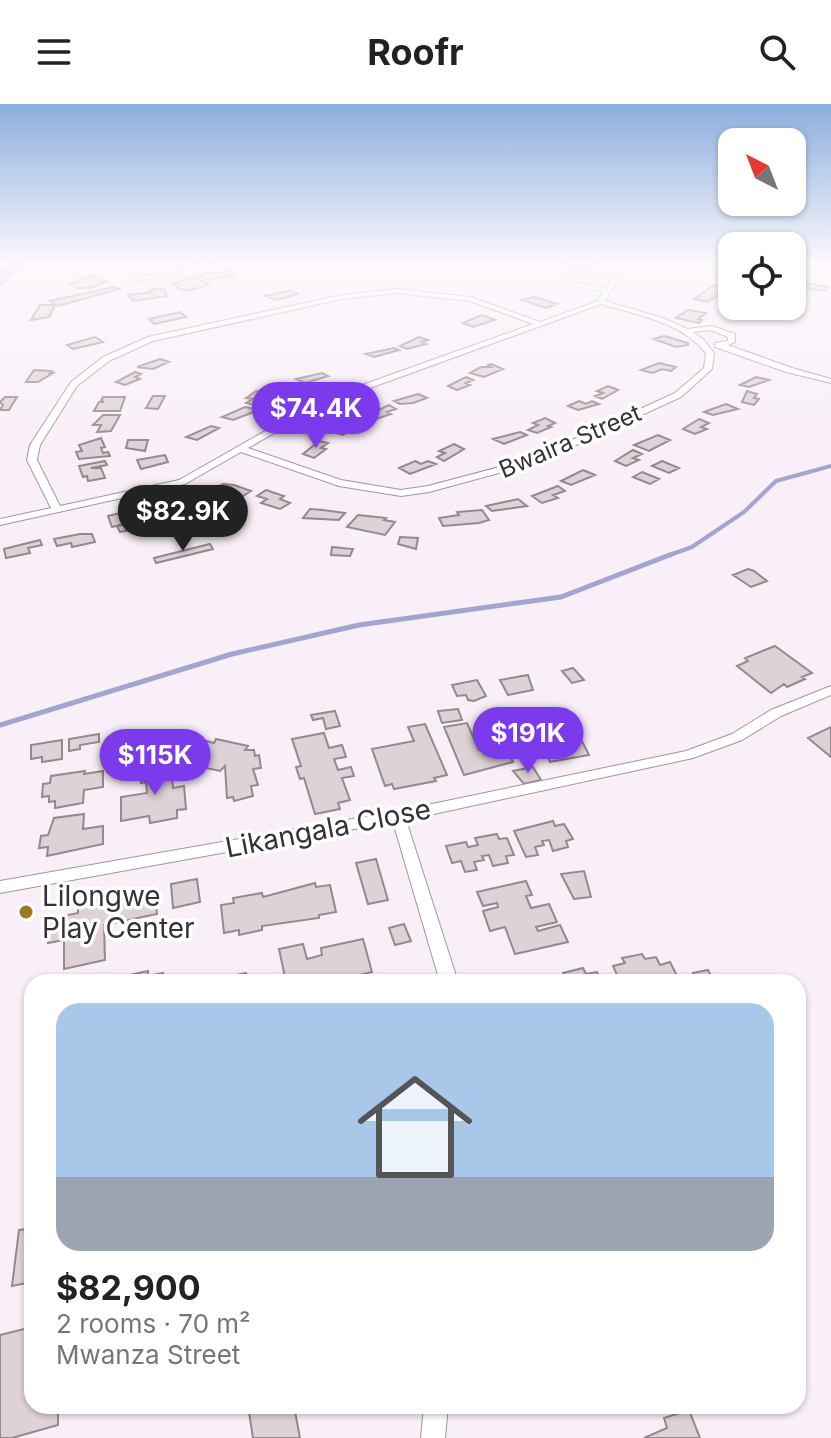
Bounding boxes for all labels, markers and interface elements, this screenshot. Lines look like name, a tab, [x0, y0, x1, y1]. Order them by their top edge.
icon: menu	[32, 30, 76, 74]
text: Roofr	[367, 30, 464, 74]
icon: search	[755, 30, 799, 74]
north arrow	[718, 128, 806, 216]
map controls	[718, 128, 806, 320]
button: locate	[718, 232, 806, 320]
pin: $74.4K	[251, 382, 381, 450]
text: $74.4K	[270, 392, 362, 423]
street label: Bwaira Street	[495, 398, 646, 484]
pin: $82.9K	[118, 485, 248, 553]
text: $82.9K	[136, 495, 230, 526]
pin: $191K	[472, 707, 584, 775]
text: $191K	[490, 717, 566, 748]
pin: $115K	[99, 729, 211, 797]
text: $115K	[118, 739, 192, 770]
street label: Likangala Close	[222, 791, 434, 865]
place label: Lilongwe Play Center	[42, 879, 195, 945]
marker: Lilongwe Play Center	[17, 903, 35, 921]
icon: home	[343, 1055, 487, 1199]
text: $82,900	[56, 1267, 201, 1308]
text: 2 rooms · 70 m²	[56, 1308, 251, 1339]
text: Mwanza Street	[56, 1339, 240, 1370]

